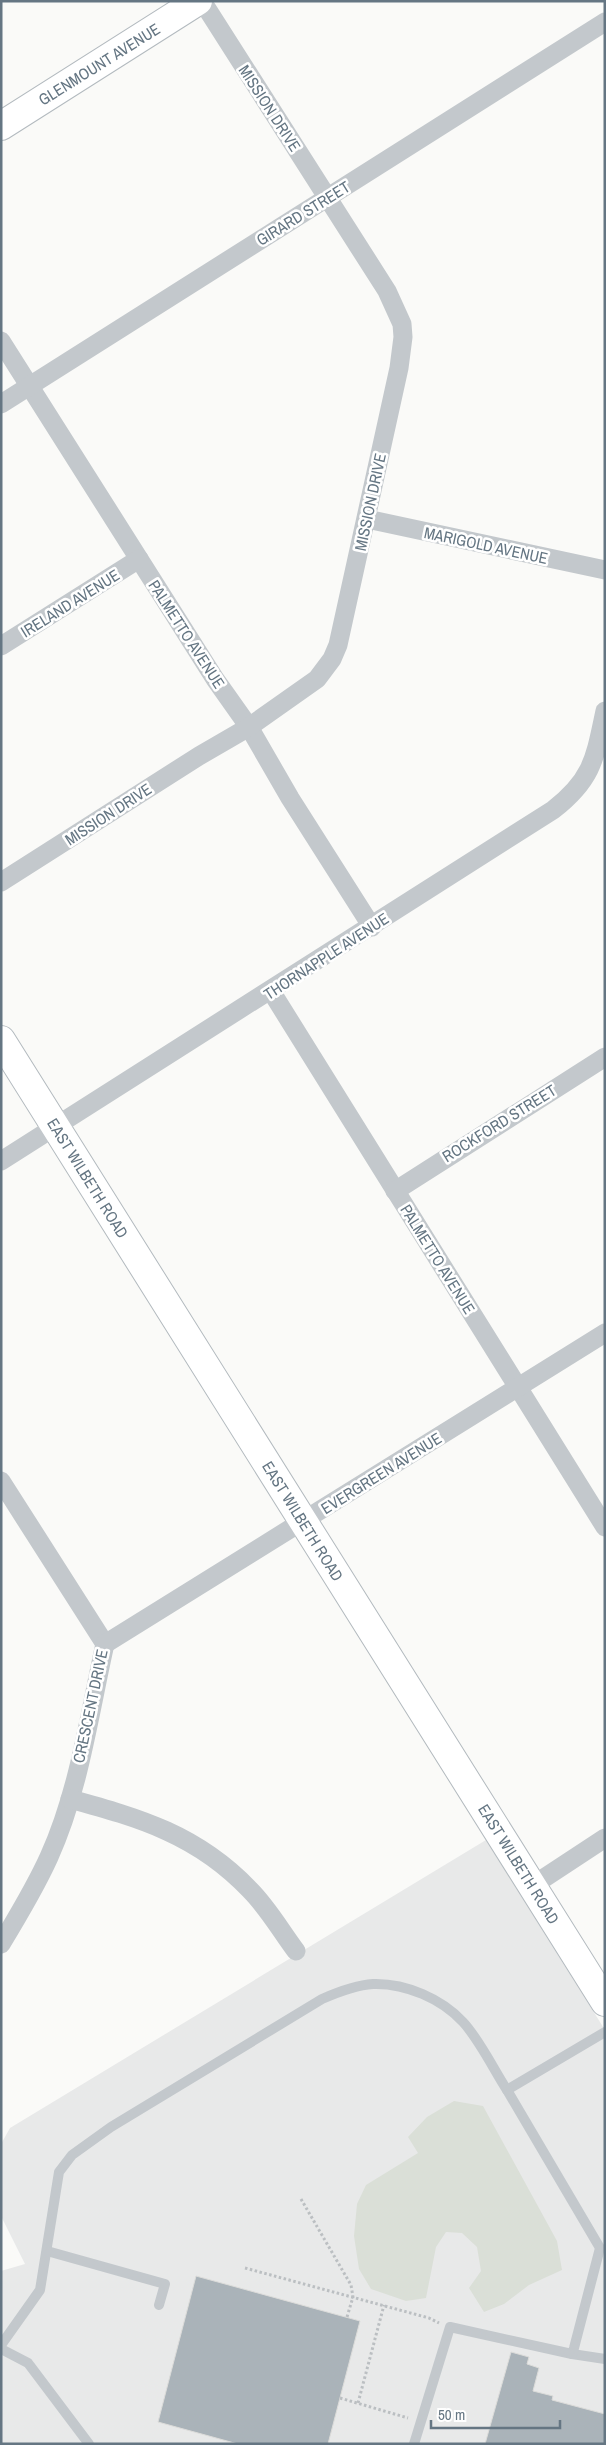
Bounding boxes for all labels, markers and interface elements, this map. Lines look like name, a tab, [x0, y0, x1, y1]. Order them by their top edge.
street label: GLENMOUNT AVENUE	[34, 18, 164, 110]
street label: MISSION DRIVE	[234, 60, 306, 156]
street label: GIRARD STREET	[252, 175, 354, 251]
street label: MISSION DRIVE	[349, 451, 391, 553]
street label: MARIGOLD AVENUE	[422, 521, 550, 569]
street label: IRELAND AVENUE	[16, 564, 124, 642]
street label: PALMETTO AVENUE	[144, 575, 230, 693]
street label: MISSION DRIVE	[60, 778, 156, 850]
street label: THORNAPPLE AVENUE	[259, 907, 393, 1005]
street label: ROCKFORD STREET	[438, 1079, 560, 1167]
street label: EAST WILBETH ROAD	[42, 1114, 134, 1242]
street label: PALMETTO AVENUE	[395, 1200, 481, 1318]
street label: EVERGREEN AVENUE	[317, 1427, 445, 1519]
street label: EAST WILBETH ROAD	[257, 1457, 349, 1585]
street label: CRESCENT DRIVE	[67, 1647, 113, 1765]
street label: EAST WILBETH ROAD	[473, 1800, 565, 1928]
scale bar	[431, 2398, 560, 2430]
text: 50 m	[438, 2404, 465, 2425]

